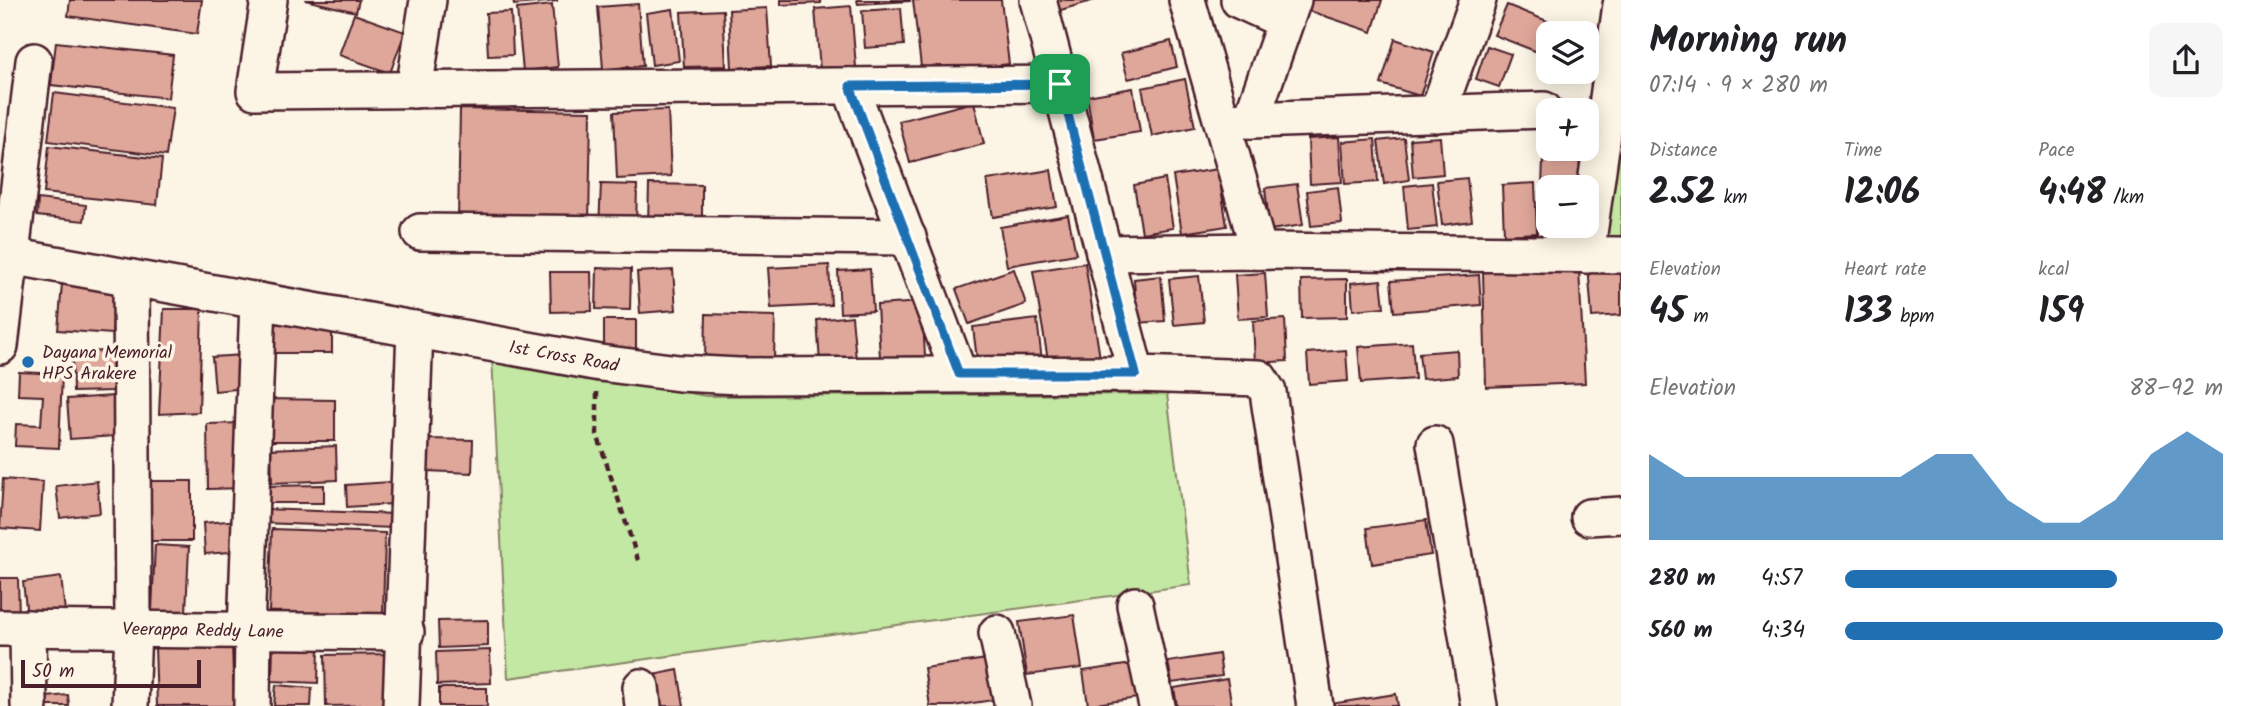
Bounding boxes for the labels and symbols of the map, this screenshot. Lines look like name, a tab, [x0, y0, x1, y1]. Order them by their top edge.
pin	[1030, 54, 1090, 114]
street label: 1st Cross Road	[507, 334, 622, 382]
place label: Dayana Memorial HPS Arakere	[42, 339, 173, 389]
marker: Dayana Memorial HPS Arakere	[20, 354, 36, 370]
street label: Veerappa Reddy Lane	[122, 616, 284, 647]
scale bar	[21, 657, 201, 689]

